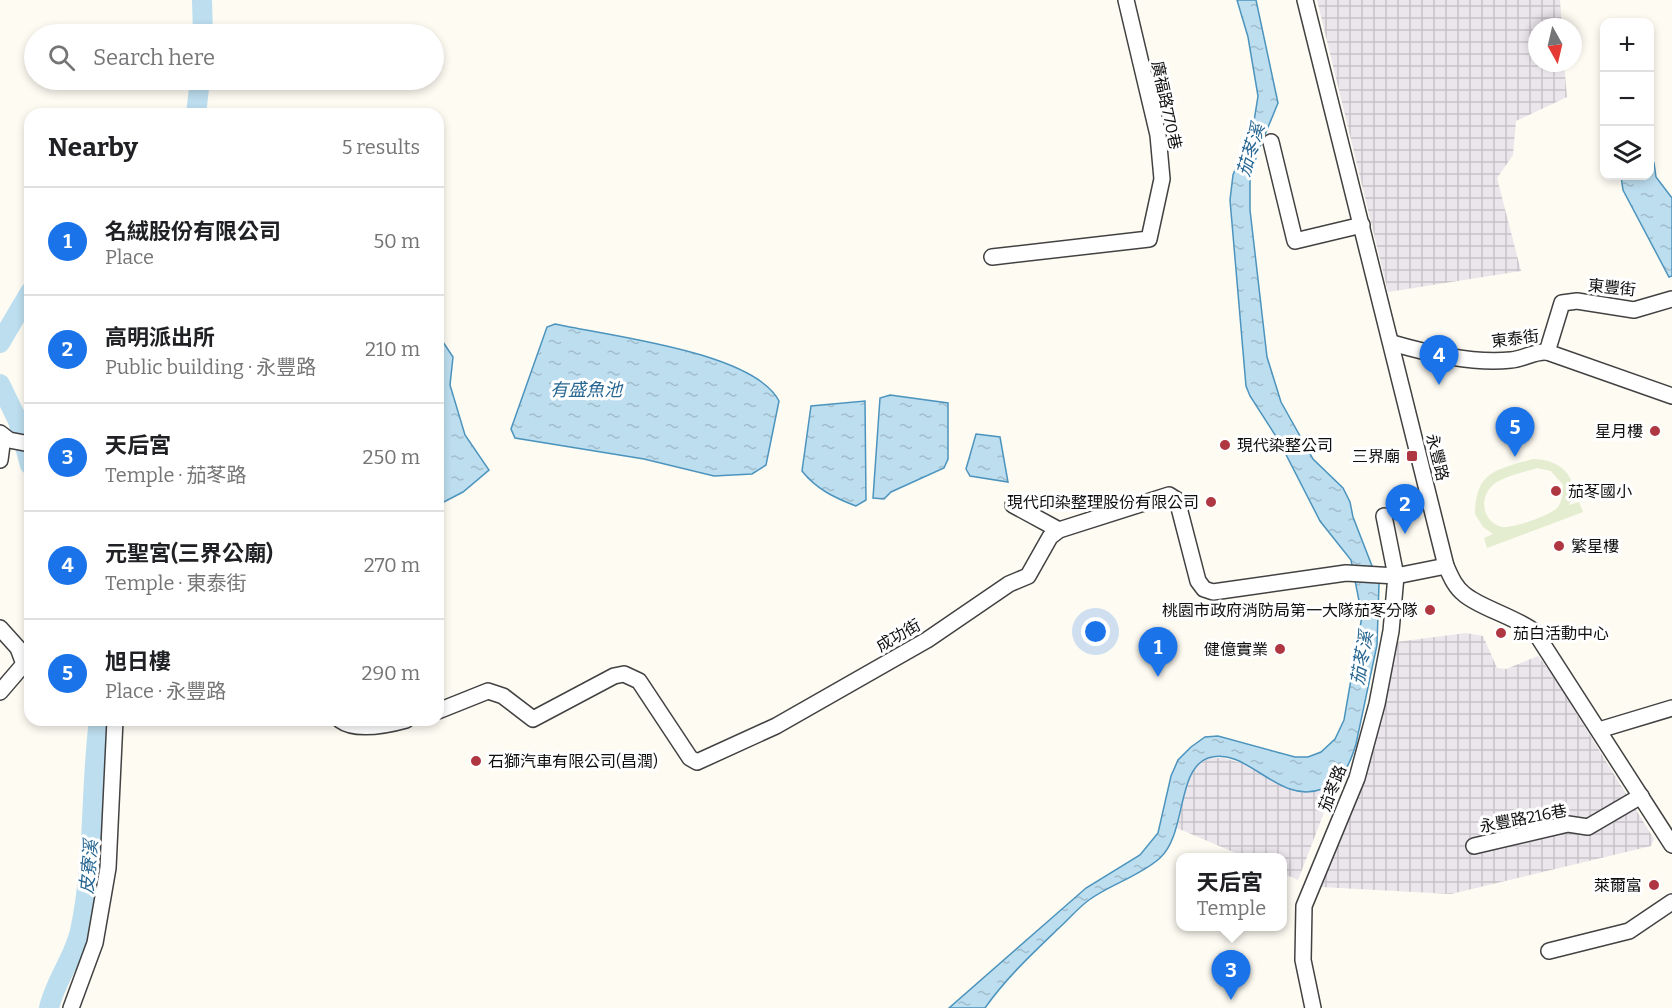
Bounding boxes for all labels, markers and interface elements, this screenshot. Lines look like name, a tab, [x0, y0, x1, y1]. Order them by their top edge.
north arrow	[1528, 18, 1582, 72]
map controls	[1600, 18, 1654, 180]
button: +	[1600, 18, 1654, 72]
search box	[24, 24, 444, 90]
icon: search	[45, 41, 78, 74]
text: Search here	[93, 44, 215, 71]
street label: 廣福路770巷	[1148, 59, 1185, 151]
button: −	[1600, 72, 1654, 126]
water label: 茄苳溪	[1233, 118, 1270, 179]
button: layers	[1600, 126, 1654, 180]
text: Nearby	[48, 132, 138, 163]
text: 5 results	[342, 135, 420, 159]
text: 名絨股份有限公司	[105, 218, 281, 245]
text: 1	[63, 229, 72, 253]
text: 50 m	[373, 229, 420, 253]
text: Place	[105, 245, 154, 269]
street label: 東豐街	[1587, 276, 1637, 299]
text: 高明派出所	[105, 324, 215, 351]
street label: 東泰街	[1490, 326, 1540, 351]
pin: 4	[1420, 336, 1458, 385]
text: 2	[62, 337, 73, 361]
text: 210 m	[365, 337, 420, 361]
text: Public building · 永豐路	[105, 355, 316, 379]
water label: 有盛魚池	[550, 379, 624, 401]
pin: 5	[1496, 408, 1534, 457]
place label: 星月樓	[1595, 422, 1643, 441]
marker: 星月樓	[1648, 424, 1662, 438]
text: 天后宮	[105, 432, 171, 459]
street label: 永豐路	[1422, 432, 1453, 483]
place label: 現代染整公司	[1237, 436, 1333, 455]
marker: 現代染整公司	[1218, 438, 1232, 452]
text: 3	[62, 445, 73, 469]
text: 250 m	[363, 445, 420, 469]
place label: 三界廟	[1352, 447, 1400, 466]
marker: 三界廟	[1405, 449, 1419, 463]
text: Temple · 茄苳路	[105, 463, 247, 487]
place label: 茄苳國小	[1568, 482, 1632, 501]
pin: 2	[1386, 484, 1424, 534]
marker: 茄苳國小	[1549, 484, 1563, 498]
place label: 現代印染整理股份有限公司	[1007, 493, 1199, 512]
marker: 現代印染整理股份有限公司	[1204, 495, 1218, 509]
place label: 繁星樓	[1571, 537, 1619, 556]
marker: 繁星樓	[1552, 539, 1566, 553]
text: 元聖宮(三界公廟)	[105, 540, 273, 567]
text: 4	[61, 553, 74, 577]
text: 270 m	[364, 553, 420, 577]
text: Temple · 東泰街	[105, 571, 247, 595]
place label: 桃園市政府消防局第一大隊茄苳分隊	[1162, 601, 1418, 620]
marker: 桃園市政府消防局第一大隊茄苳分隊	[1423, 603, 1437, 617]
street label: 成功街	[873, 615, 924, 656]
your location	[1081, 617, 1110, 646]
place label: 茄白活動中心	[1513, 624, 1609, 643]
marker: 茄白活動中心	[1494, 626, 1508, 640]
water label: 茄苳溪	[1346, 627, 1378, 686]
pin: 1	[1138, 628, 1178, 677]
place label: 健億實業	[1204, 640, 1268, 659]
marker: 健億實業	[1273, 642, 1287, 656]
text: 旭日樓	[105, 648, 171, 675]
text: 5	[62, 661, 73, 685]
text: 290 m	[362, 661, 420, 685]
text: Place · 永豐路	[105, 679, 226, 703]
place label: 石獅汽車有限公司(昌潤)	[488, 752, 658, 771]
marker: 石獅汽車有限公司(昌潤)	[469, 754, 483, 768]
street label: 茄苳路	[1315, 762, 1350, 814]
street label: 永豐路216巷	[1478, 801, 1568, 836]
water label: 皮寮溪	[76, 836, 103, 895]
popup	[1176, 853, 1287, 931]
text: 天后宮	[1197, 869, 1263, 896]
place label: 萊爾富	[1594, 876, 1642, 895]
marker: 萊爾富	[1647, 878, 1661, 892]
text: Temple	[1197, 896, 1266, 920]
pin: 3	[1212, 950, 1250, 1000]

